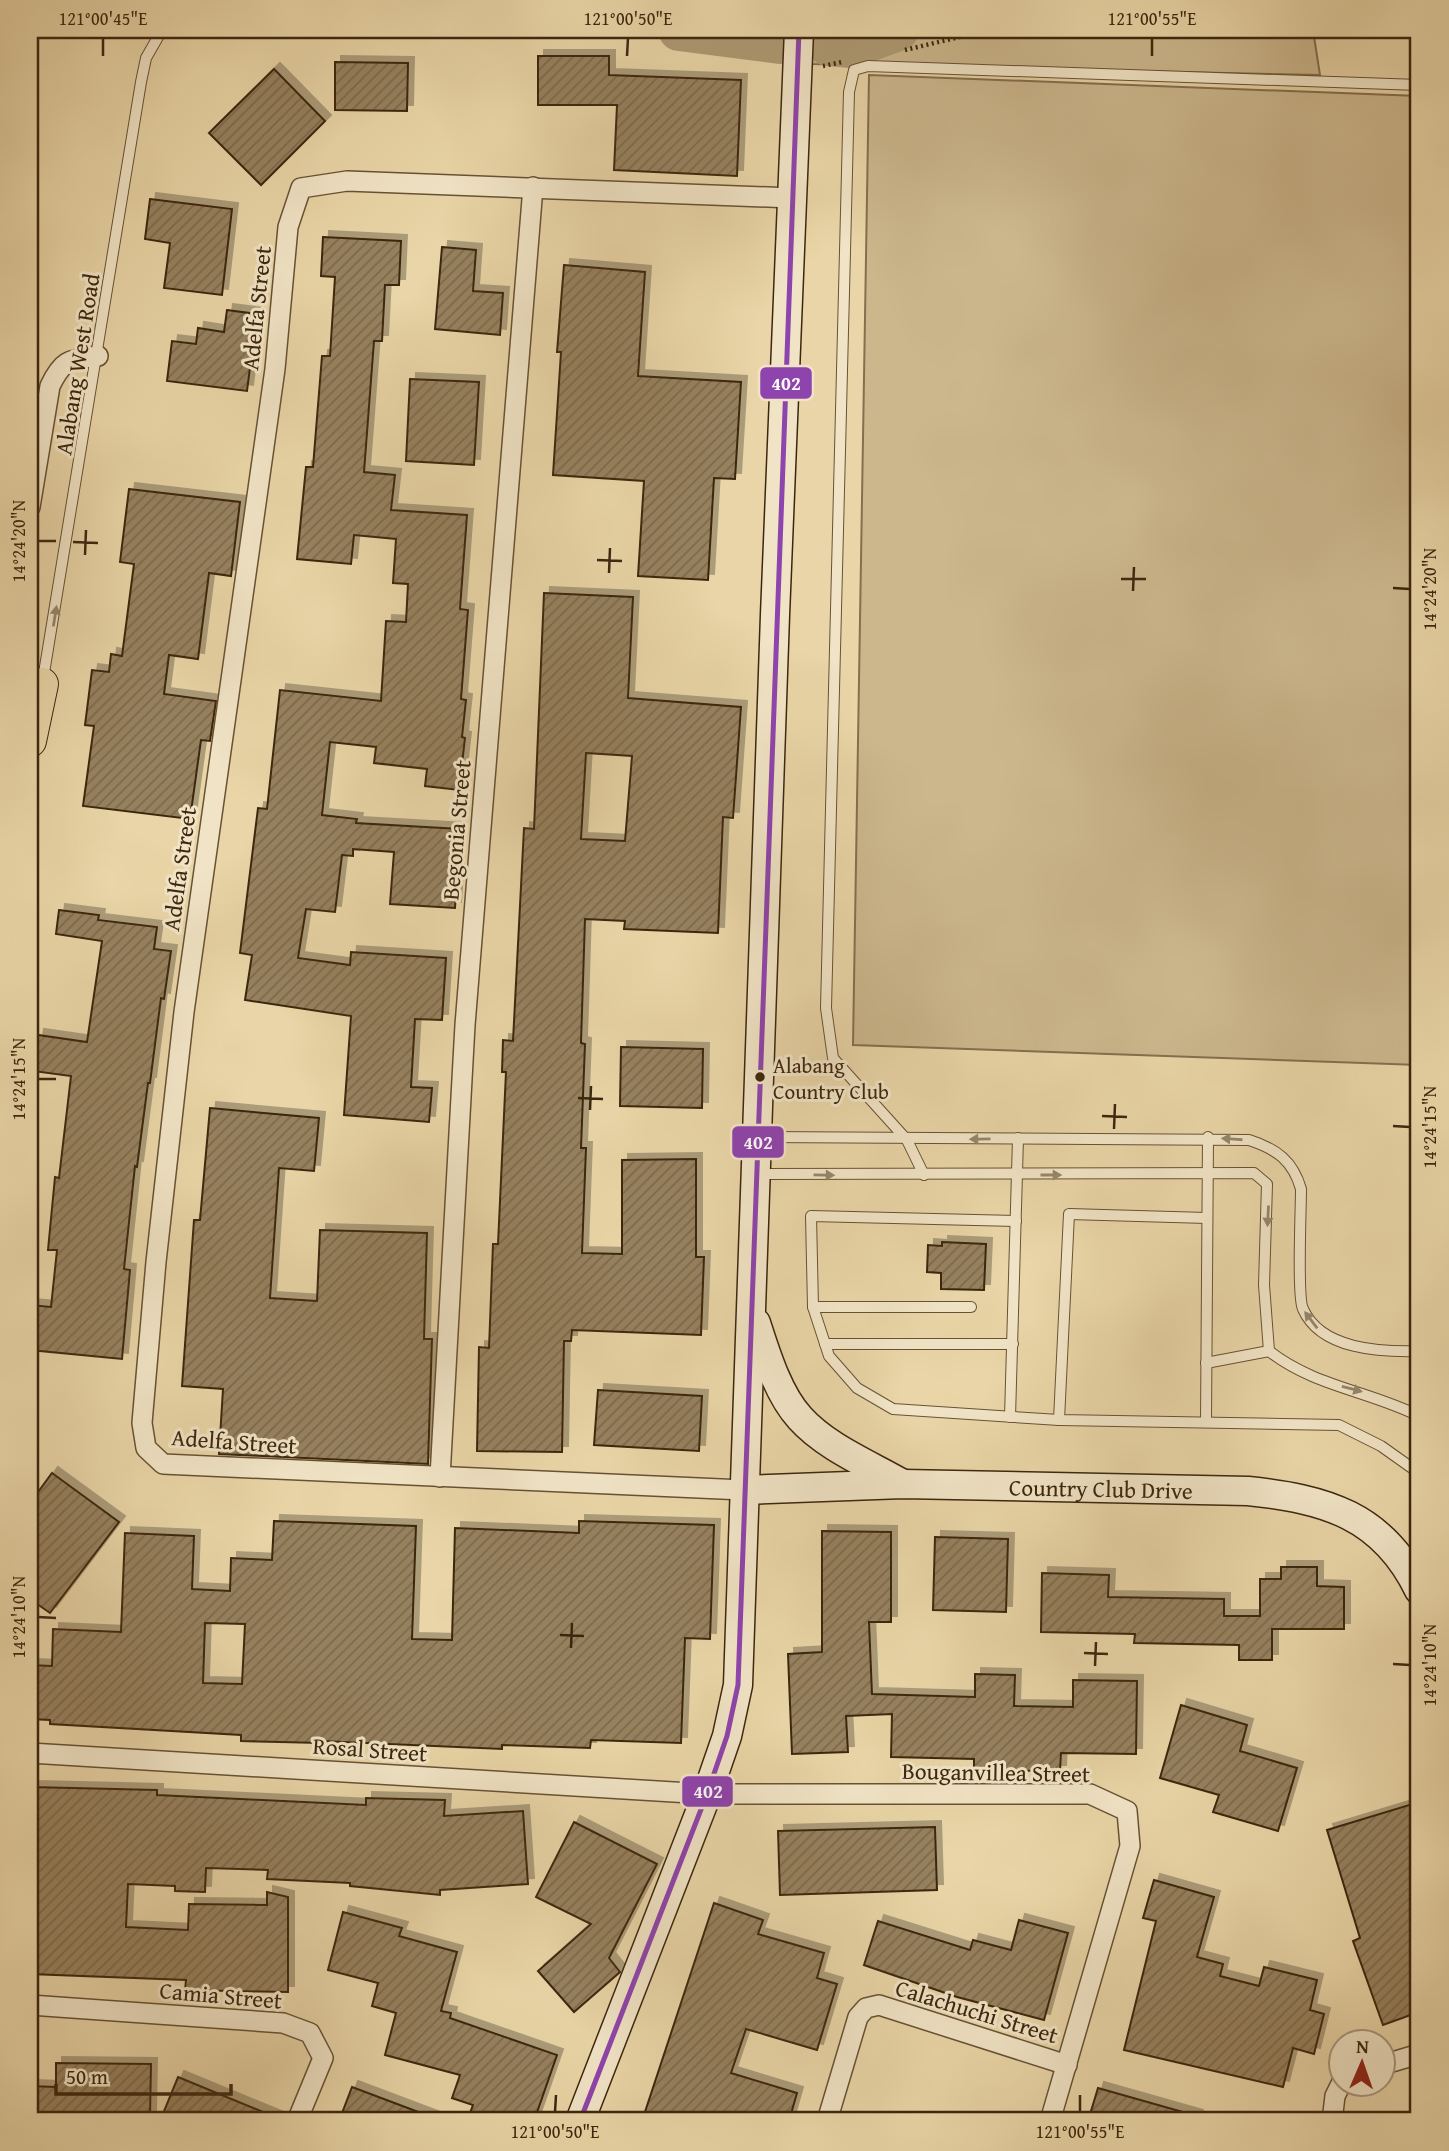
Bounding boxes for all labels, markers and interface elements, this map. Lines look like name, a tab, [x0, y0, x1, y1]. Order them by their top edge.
text: 121°00'45"E	[59, 5, 147, 32]
text: 121°00'50"E	[584, 5, 672, 32]
text: 121°00'55"E	[1108, 5, 1196, 32]
street label: Adelfa Street	[233, 244, 279, 372]
street label: Alabang West Road	[46, 270, 108, 457]
line badge: 402	[759, 366, 813, 400]
text: 402	[771, 369, 801, 397]
text: 14°24'20"N	[5, 499, 32, 582]
text: 14°24'20"N	[1416, 547, 1443, 630]
one-way arrow	[50, 605, 61, 627]
street label: Begonia Street	[433, 759, 479, 901]
street label: Adelfa Street	[154, 805, 204, 933]
text: 14°24'15"N	[5, 1037, 32, 1120]
place label: Alabang Country Club	[773, 1050, 889, 1107]
marker: Alabang Country Club	[753, 1070, 767, 1084]
text: 14°24'15"N	[1416, 1085, 1443, 1168]
line badge: 402	[731, 1125, 785, 1159]
text: 402	[743, 1128, 773, 1156]
one-way arrow	[969, 1133, 991, 1145]
one-way arrow	[1221, 1133, 1243, 1144]
one-way arrow	[813, 1169, 835, 1180]
one-way arrow	[1040, 1169, 1062, 1181]
one-way arrow	[1262, 1205, 1273, 1227]
one-way arrow	[1304, 1311, 1318, 1330]
one-way arrow	[1341, 1384, 1363, 1395]
street label: Adelfa Street	[171, 1420, 297, 1462]
street label: Country Club Drive	[1009, 1470, 1193, 1506]
text: 14°24'10"N	[5, 1575, 32, 1658]
text: 14°24'10"N	[1416, 1623, 1443, 1706]
street label: Rosal Street	[312, 1729, 428, 1769]
street label: Bouganvillea Street	[902, 1754, 1090, 1790]
line badge: 402	[681, 1775, 734, 1808]
text: 402	[693, 1777, 723, 1805]
street label: Calachuchi Street	[892, 1971, 1062, 2051]
street label: Camia Street	[158, 1973, 284, 2017]
north arrow	[1326, 2028, 1396, 2098]
text: N	[1356, 2032, 1370, 2060]
scale bar	[56, 2053, 231, 2097]
text: 50 m	[66, 2061, 108, 2092]
text: 121°00'50"E	[511, 2118, 599, 2145]
text: 121°00'55"E	[1036, 2118, 1124, 2145]

